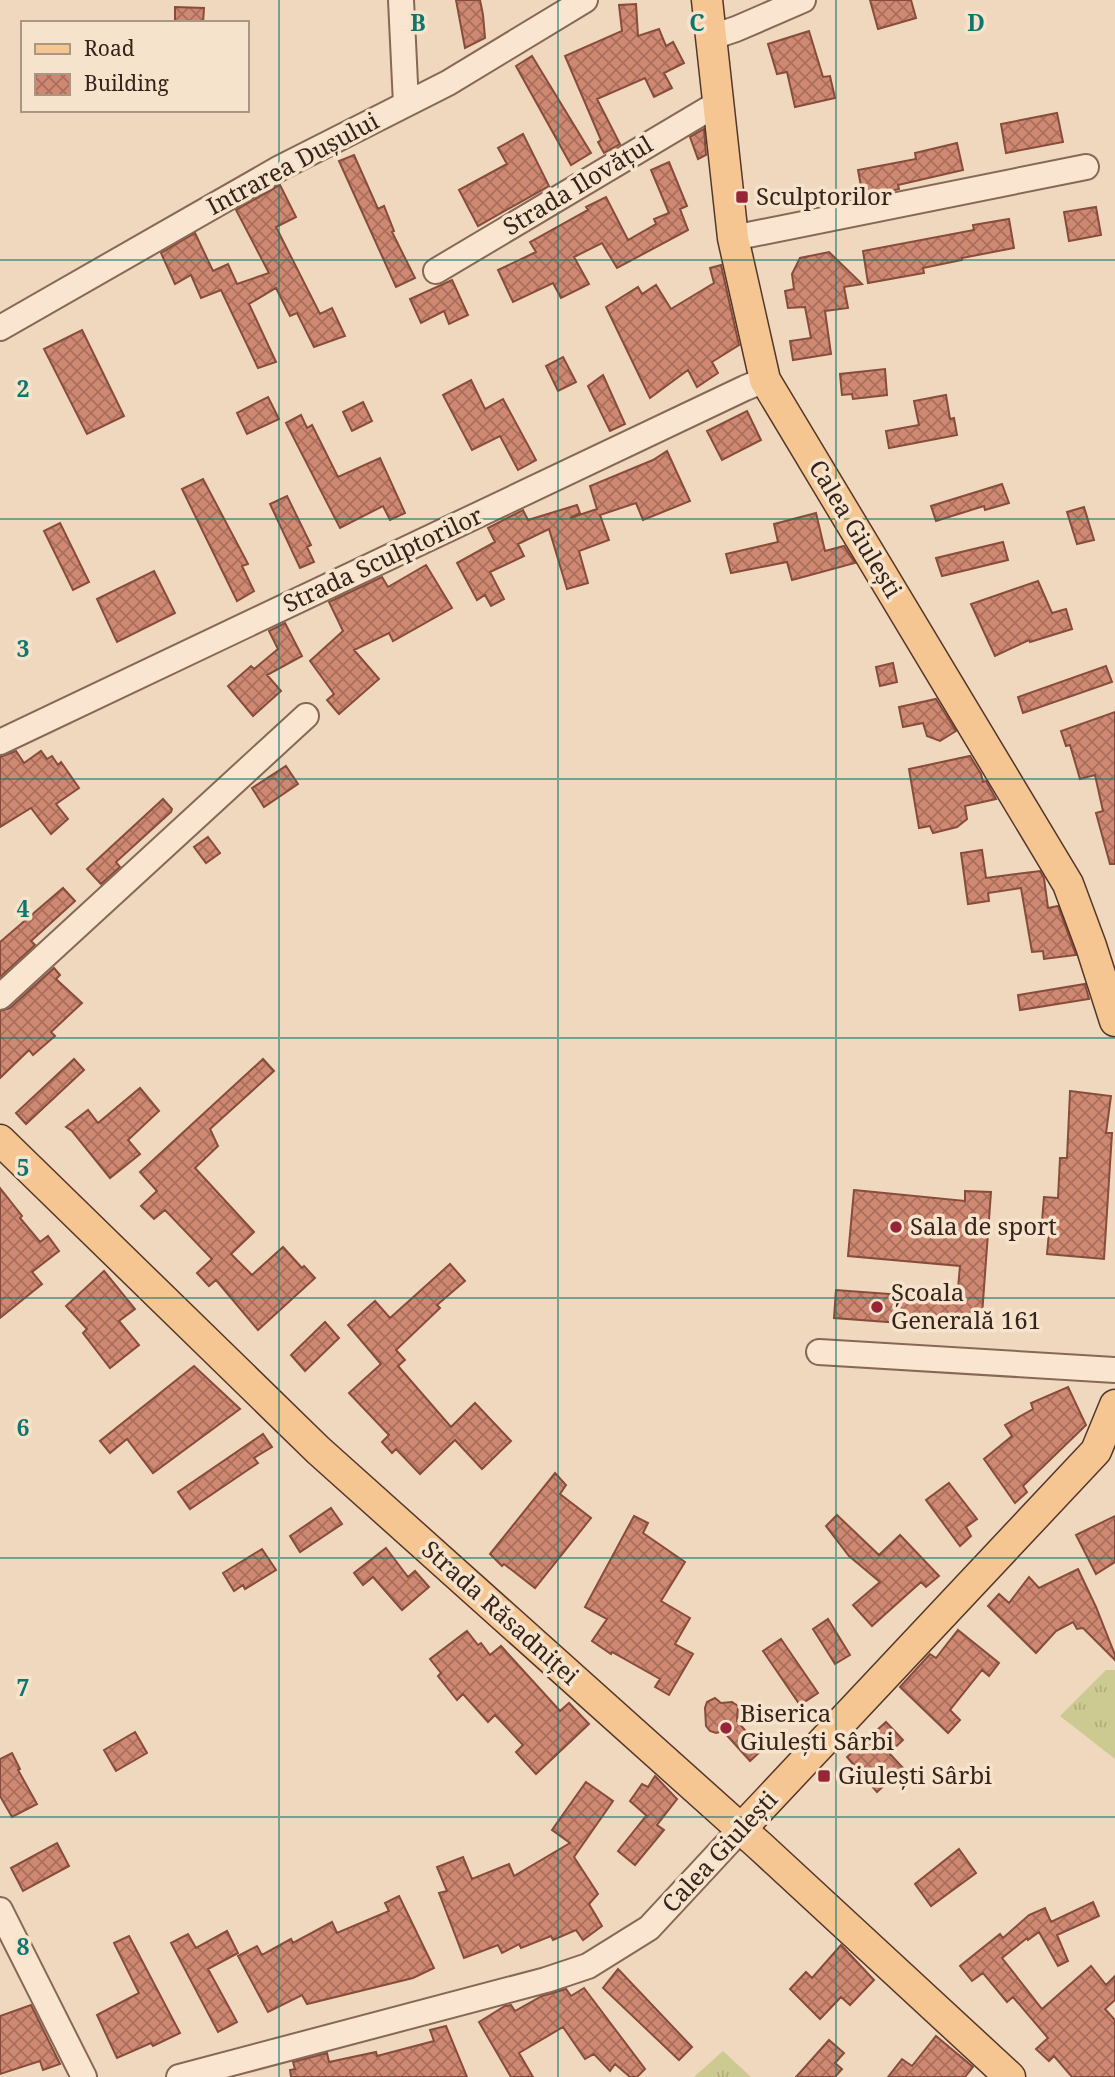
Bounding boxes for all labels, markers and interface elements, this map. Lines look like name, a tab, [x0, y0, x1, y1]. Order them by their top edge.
text: B	[410, 6, 426, 38]
text: C	[689, 6, 705, 38]
text: D	[967, 6, 985, 38]
legend	[21, 21, 248, 112]
text: Road	[84, 34, 135, 62]
text: Building	[84, 69, 169, 97]
street label: Intrarea Dușului	[201, 103, 384, 222]
street label: Strada Ilovățul	[496, 127, 659, 242]
place label: Sculptorilor	[756, 179, 892, 212]
marker: Sculptorilor	[734, 189, 750, 205]
text: 2	[17, 372, 30, 404]
street label: Calea Giulești	[802, 453, 911, 604]
street label: Strada Sculptorilor	[277, 498, 487, 619]
text: 3	[17, 632, 30, 664]
text: 4	[17, 892, 30, 924]
text: 5	[17, 1151, 30, 1183]
place label: Sala de sport	[910, 1209, 1057, 1242]
marker: Sala de sport	[888, 1219, 904, 1235]
place label: Școala Generală 161	[891, 1275, 1041, 1336]
marker: Școala Generală 161	[869, 1299, 885, 1315]
text: 6	[17, 1411, 30, 1443]
street label: Strada Răsadniței	[415, 1532, 587, 1692]
text: 7	[17, 1671, 30, 1703]
place label: Biserica Giulești Sârbi	[740, 1696, 894, 1757]
marker: Biserica Giulești Sârbi	[718, 1720, 734, 1736]
place label: Giulești Sârbi	[838, 1758, 992, 1791]
marker: Giulești Sârbi	[816, 1768, 832, 1784]
street label: Calea Giulești	[654, 1783, 784, 1919]
text: 8	[17, 1930, 30, 1962]

